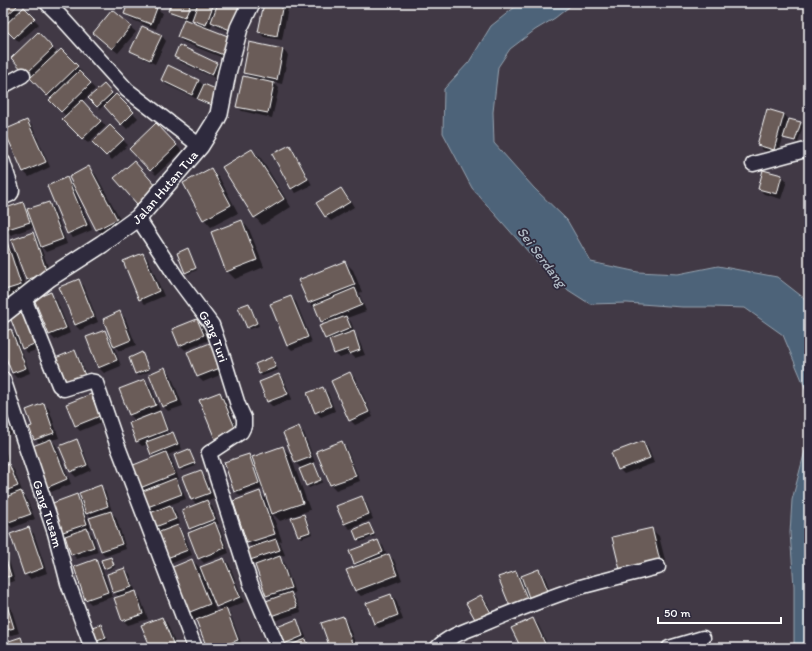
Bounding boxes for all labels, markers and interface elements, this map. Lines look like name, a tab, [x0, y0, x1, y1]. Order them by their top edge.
street label: Jalan Hutan Tua	[130, 147, 201, 227]
water label: Sei Serdang	[513, 224, 571, 292]
street label: Gang Turi	[195, 307, 231, 364]
street label: Gang Tusam	[30, 478, 66, 549]
scale bar	[658, 599, 781, 625]
text: 50 m	[664, 606, 690, 620]

